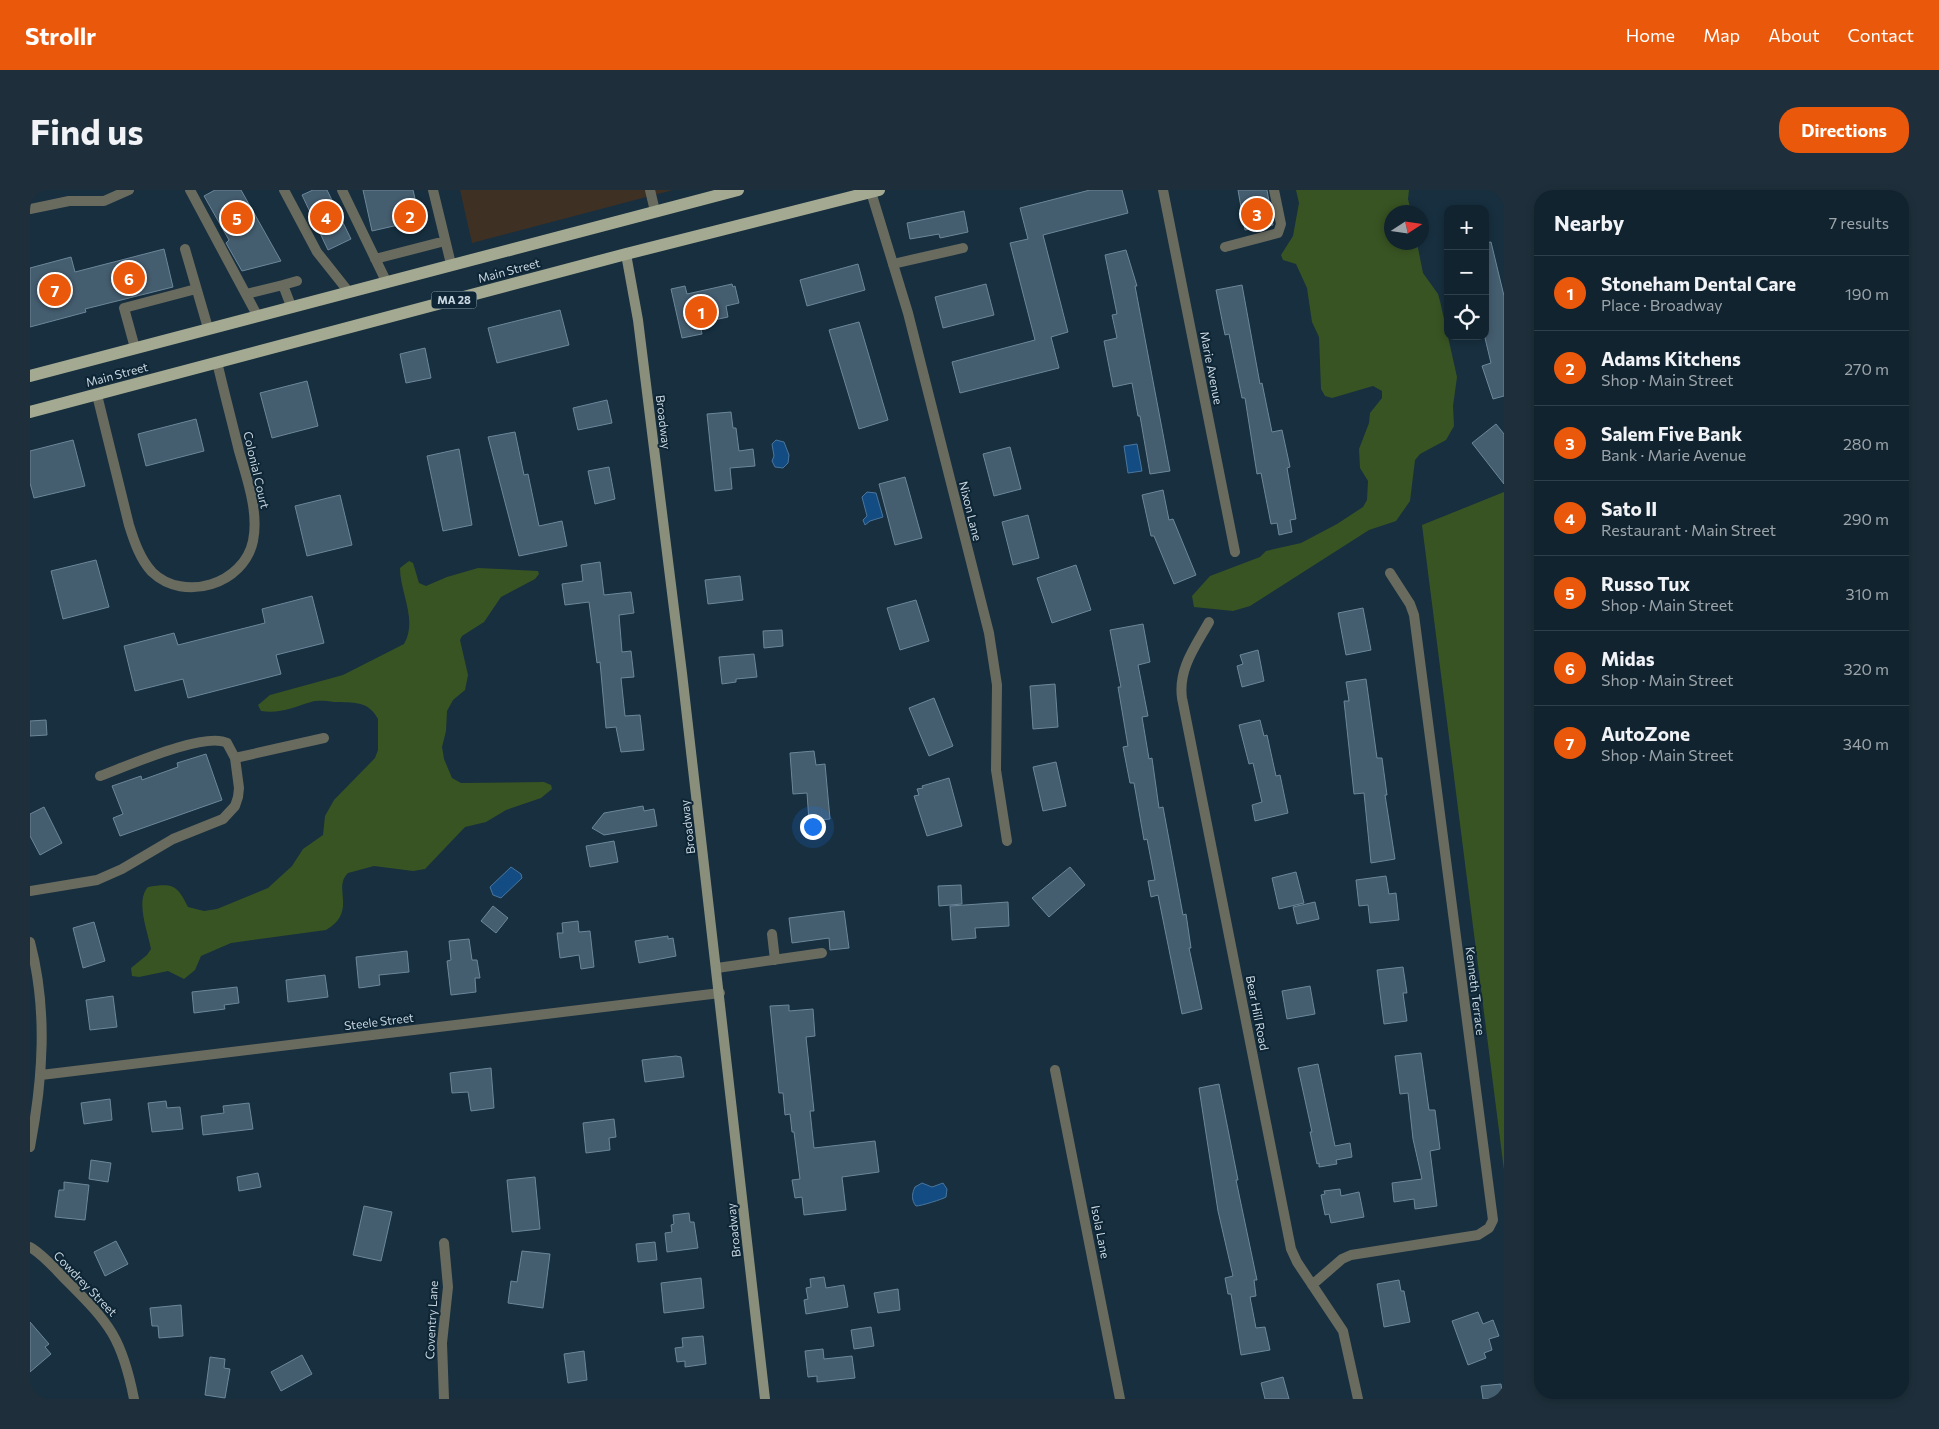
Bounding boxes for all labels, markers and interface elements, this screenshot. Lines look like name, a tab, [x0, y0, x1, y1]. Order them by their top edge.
text: Strollr	[25, 21, 96, 50]
text: Home	[1626, 24, 1675, 46]
text: Map	[1703, 24, 1740, 46]
text: About	[1768, 24, 1820, 46]
text: Contact	[1848, 24, 1914, 46]
button: Directions	[1779, 107, 1909, 153]
text: Find us	[30, 109, 144, 152]
pin: 3	[1241, 195, 1273, 233]
pin: 2	[394, 197, 426, 235]
pin: 4	[310, 198, 342, 236]
pin: 5	[221, 199, 253, 237]
north arrow	[1384, 205, 1429, 250]
map controls	[1444, 205, 1489, 340]
button: +	[1444, 205, 1489, 250]
text: Nearby	[1554, 210, 1624, 235]
text: 7 results	[1829, 213, 1889, 232]
button: −	[1444, 250, 1489, 295]
street label: Main Street	[476, 255, 541, 285]
pin: 6	[113, 259, 145, 297]
pin: 7	[39, 271, 71, 309]
text: Stoneham Dental Care	[1601, 272, 1796, 295]
text: 1	[1566, 284, 1574, 303]
text: 190 m	[1845, 284, 1889, 303]
road number: MA 28	[432, 292, 476, 308]
pin: 1	[685, 293, 717, 331]
button: locate	[1444, 295, 1489, 340]
text: Place · Broadway	[1601, 295, 1722, 314]
street label: Marie Avenue	[1198, 330, 1226, 406]
text: Adams Kitchens	[1601, 347, 1741, 370]
street label: Main Street	[84, 359, 149, 389]
text: 2	[1565, 359, 1575, 378]
text: 270 m	[1844, 359, 1889, 378]
text: Shop · Main Street	[1601, 370, 1734, 389]
street label: Broadway	[654, 394, 674, 450]
text: Salem Five Bank	[1601, 422, 1742, 445]
street label: Colonial Court	[241, 430, 273, 510]
text: 3	[1565, 434, 1575, 453]
text: 280 m	[1843, 434, 1889, 453]
text: Bank · Marie Avenue	[1601, 445, 1746, 464]
street label: Nixon Lane	[957, 479, 985, 542]
text: Sato II	[1601, 497, 1657, 520]
text: 4	[1565, 509, 1575, 528]
text: 290 m	[1843, 509, 1889, 528]
text: Restaurant · Main Street	[1601, 520, 1776, 539]
text: Russo Tux	[1601, 572, 1690, 595]
text: 5	[1565, 584, 1575, 603]
text: 310 m	[1846, 584, 1889, 603]
text: Shop · Main Street	[1601, 595, 1734, 614]
text: Midas	[1601, 647, 1655, 670]
text: 6	[1565, 659, 1575, 678]
text: 320 m	[1844, 659, 1889, 678]
text: Shop · Main Street	[1601, 670, 1734, 689]
text: AutoZone	[1601, 722, 1690, 745]
text: 7	[1566, 734, 1574, 753]
text: 340 m	[1843, 734, 1889, 753]
text: Shop · Main Street	[1601, 745, 1734, 764]
street label: Broadway	[677, 799, 697, 855]
your location	[800, 814, 826, 840]
street label: Kenneth Terrace	[1464, 946, 1488, 1036]
street label: Bear Hill Road	[1244, 974, 1272, 1051]
street label: Steele Street	[343, 1010, 415, 1032]
street label: Broadway	[723, 1202, 743, 1258]
street label: Isola Lane	[1089, 1204, 1113, 1260]
street label: Cowdrey Street	[51, 1248, 120, 1319]
street label: Coventry Lane	[422, 1280, 440, 1360]

